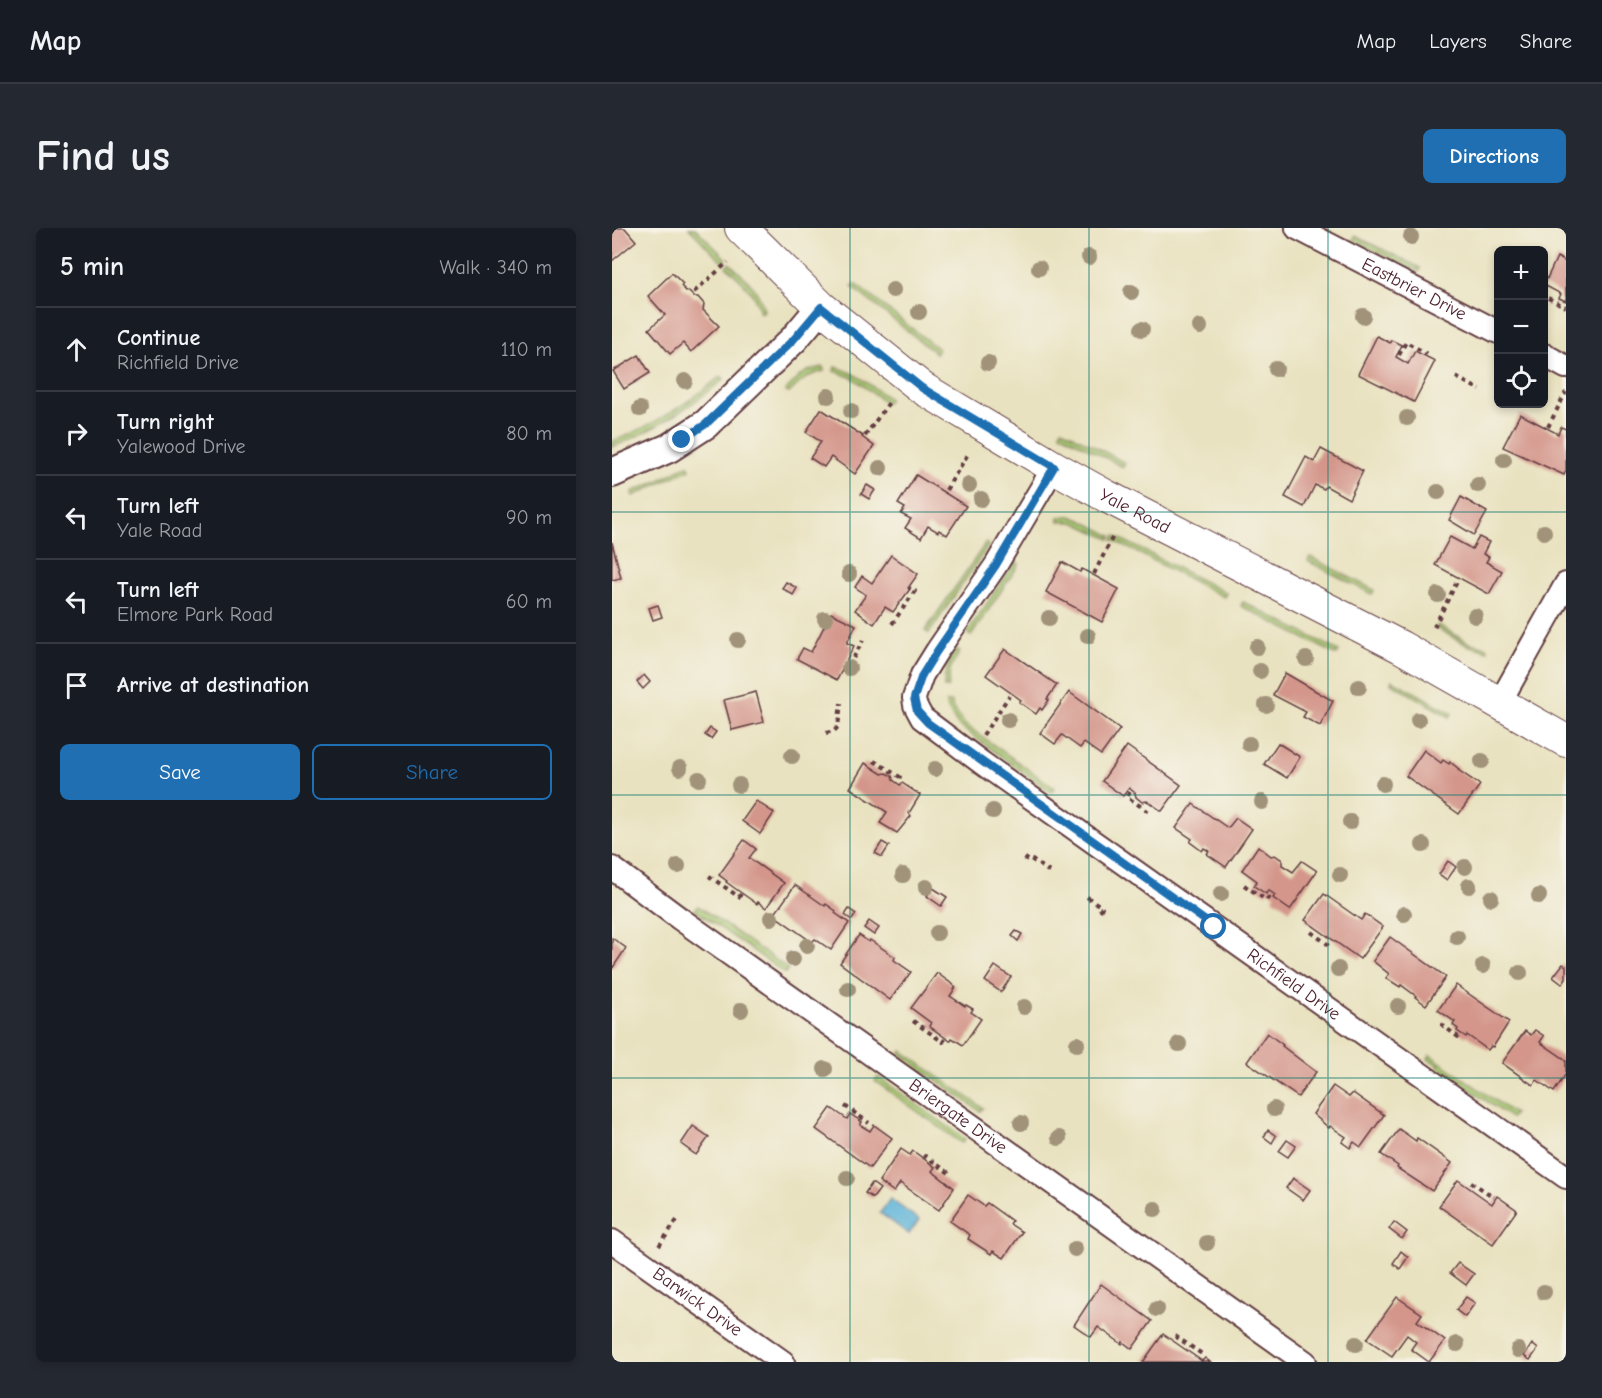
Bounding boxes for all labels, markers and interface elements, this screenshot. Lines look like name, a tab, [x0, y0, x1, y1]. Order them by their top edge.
text: Map	[30, 25, 81, 57]
text: Map	[1357, 29, 1396, 53]
text: Layers	[1429, 29, 1487, 53]
text: Share	[1520, 29, 1572, 53]
button: Directions	[1423, 129, 1566, 183]
text: Find us	[36, 132, 170, 181]
map controls	[1494, 246, 1548, 408]
button: +	[1494, 246, 1548, 300]
text: 5 min	[60, 252, 124, 282]
street label: Eastbrier Drive	[1358, 253, 1470, 325]
text: Walk · 340 m	[440, 256, 552, 279]
button: −	[1494, 300, 1548, 354]
text: Continue	[117, 325, 200, 351]
icon: ahead	[60, 333, 93, 366]
text: 110 m	[501, 338, 552, 361]
text: Richfield Drive	[117, 351, 239, 374]
button: locate	[1494, 354, 1548, 408]
text: Turn right	[117, 409, 214, 435]
icon: right	[60, 417, 93, 450]
text: 80 m	[506, 422, 552, 445]
route end	[668, 426, 694, 452]
text: Yalewood Drive	[117, 435, 245, 458]
street label: Yale Road	[1096, 484, 1174, 538]
text: Turn left	[117, 493, 199, 519]
icon: left	[60, 501, 93, 534]
text: 90 m	[506, 506, 552, 529]
text: Yale Road	[117, 519, 202, 542]
text: Turn left	[117, 577, 199, 603]
icon: left	[60, 585, 93, 618]
text: 60 m	[506, 590, 552, 613]
text: Elmore Park Road	[117, 603, 273, 626]
icon: arrive	[60, 669, 93, 702]
text: Arrive at destination	[117, 672, 309, 698]
button: Save	[60, 744, 300, 800]
button: Share	[312, 744, 552, 800]
route start	[1200, 913, 1226, 939]
street label: Richfield Drive	[1243, 944, 1344, 1025]
street label: Briergate Drive	[905, 1075, 1011, 1158]
street label: Barwick Drive	[649, 1263, 746, 1341]

